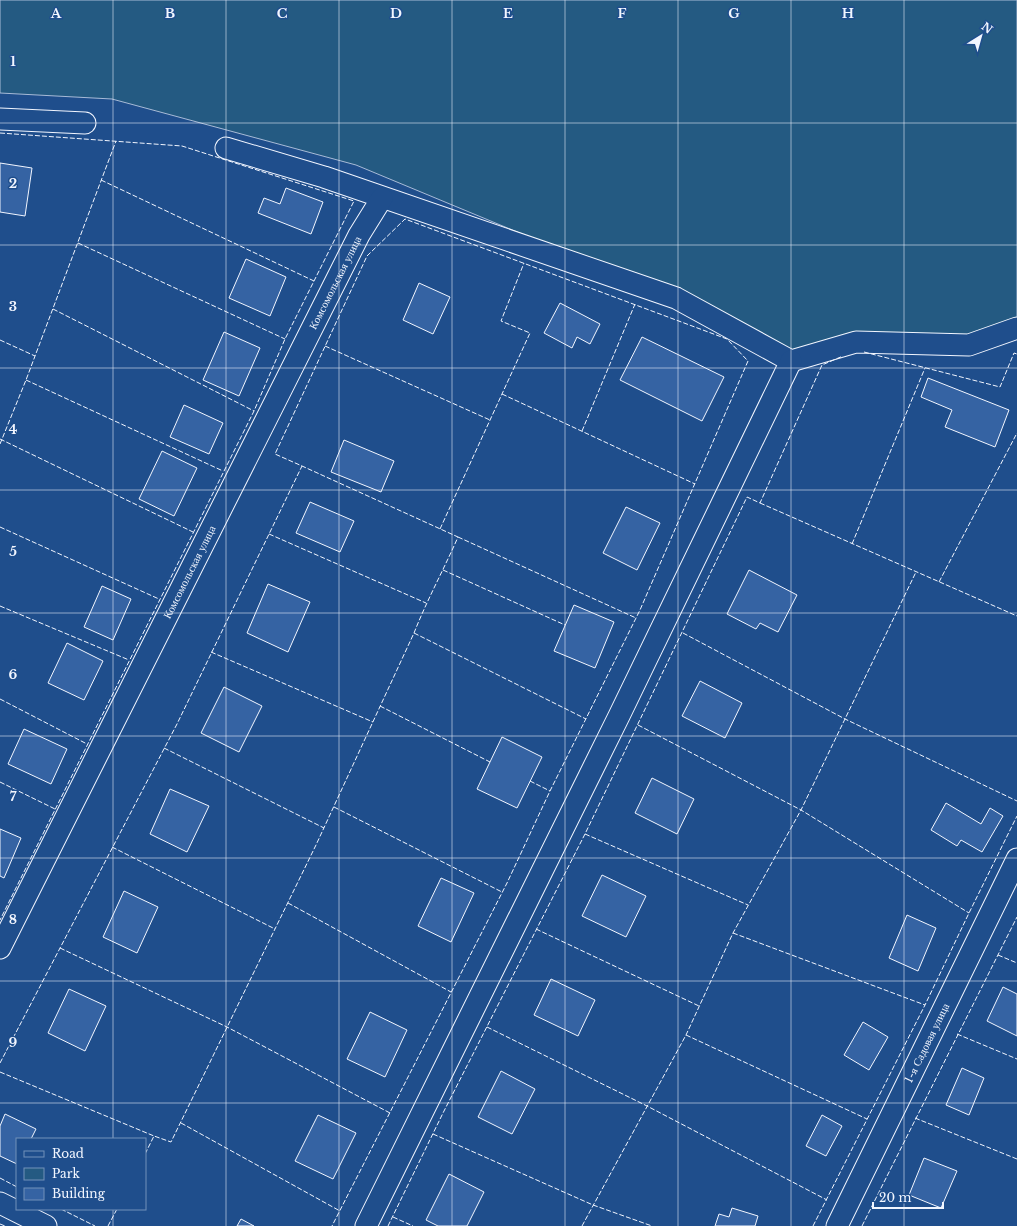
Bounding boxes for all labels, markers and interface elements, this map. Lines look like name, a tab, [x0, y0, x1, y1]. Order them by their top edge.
text: A	[50, 5, 62, 22]
text: B	[165, 5, 175, 22]
text: C	[277, 5, 288, 22]
text: D	[390, 5, 402, 22]
text: E	[503, 5, 513, 22]
text: F	[618, 5, 627, 22]
text: G	[728, 5, 740, 22]
text: H	[842, 5, 854, 22]
north arrow	[961, 16, 1001, 56]
text: N	[979, 19, 996, 37]
text: 1	[10, 53, 16, 70]
text: 2	[9, 175, 17, 192]
street label: Комсомольская улица	[306, 234, 364, 332]
text: 3	[9, 298, 17, 315]
text: 4	[9, 421, 18, 438]
street label: Комсомольская улица	[160, 523, 219, 621]
text: 5	[9, 543, 17, 560]
text: 6	[9, 666, 18, 683]
text: 7	[10, 788, 17, 805]
text: 8	[9, 911, 17, 928]
street label: 1-я Садовая улица	[901, 1001, 952, 1085]
text: 9	[9, 1034, 18, 1051]
legend	[16, 1138, 146, 1210]
text: Road	[52, 1146, 84, 1161]
text: Park	[52, 1166, 80, 1181]
scale bar	[873, 1184, 943, 1210]
text: Building	[52, 1186, 106, 1201]
text: 20 m	[879, 1190, 911, 1205]

